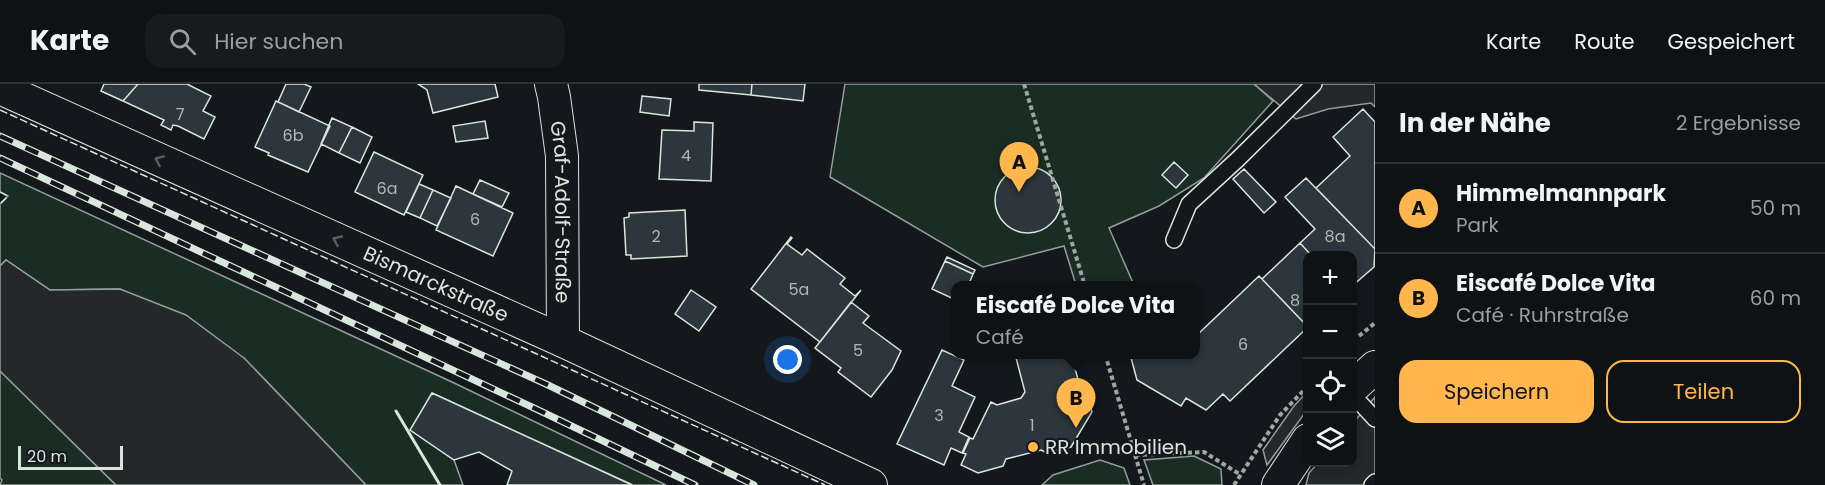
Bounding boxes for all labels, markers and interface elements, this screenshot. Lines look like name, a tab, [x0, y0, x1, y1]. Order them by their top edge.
search box	[145, 14, 565, 68]
text: Karte	[30, 21, 109, 60]
icon: search	[166, 25, 199, 58]
text: Hier suchen	[214, 26, 343, 57]
text: Karte	[1486, 27, 1541, 56]
text: Route	[1574, 27, 1635, 56]
text: Gespeichert	[1668, 27, 1795, 56]
house number: 7	[176, 103, 185, 126]
text: In der Nähe	[1399, 105, 1551, 141]
text: 2 Ergebnisse	[1676, 109, 1801, 137]
street label: Graf-Adolf-Straße	[543, 119, 577, 304]
house number: 6b	[283, 124, 304, 147]
pin: A	[1000, 142, 1038, 192]
house number: 4	[681, 144, 691, 167]
one-way arrow	[155, 155, 166, 167]
house number: 6a	[377, 177, 397, 200]
text: Himmelmannpark	[1456, 178, 1666, 209]
text: A	[1411, 194, 1426, 222]
text: 50 m	[1750, 194, 1801, 222]
house number: 6	[470, 208, 480, 231]
text: Park	[1456, 211, 1499, 239]
house number: 2	[651, 225, 661, 248]
house number: 8a	[1325, 225, 1345, 248]
one-way arrow	[333, 235, 344, 247]
street label: Bismarckstraße	[359, 239, 513, 329]
map controls	[1303, 251, 1357, 467]
button: +	[1303, 251, 1357, 305]
text: Eiscafé Dolce Vita	[1456, 268, 1656, 299]
house number: 5a	[789, 278, 809, 301]
popup	[951, 281, 1200, 359]
text: B	[1412, 284, 1425, 312]
text: 60 m	[1750, 284, 1801, 312]
house number: 8	[1290, 289, 1300, 312]
text: Eiscafé Dolce Vita	[976, 290, 1175, 321]
text: Café · Ruhrstraße	[1456, 301, 1629, 329]
button: −	[1303, 305, 1357, 359]
text: Café	[976, 323, 1024, 351]
house number: 6	[1238, 333, 1248, 356]
house number: 5	[853, 339, 863, 362]
your location	[773, 345, 802, 374]
button: locate	[1303, 359, 1357, 413]
button: Speichern	[1399, 360, 1594, 423]
button: Teilen	[1606, 360, 1801, 423]
pin: B	[1056, 378, 1096, 428]
house number: 3	[934, 404, 944, 427]
button: layers	[1303, 413, 1357, 467]
house number: 1	[1029, 414, 1035, 437]
place label: RR Immobilien	[1045, 433, 1187, 461]
marker: RR Immobilien	[1026, 440, 1040, 454]
scale bar	[18, 443, 123, 470]
text: 20 m	[27, 445, 67, 468]

